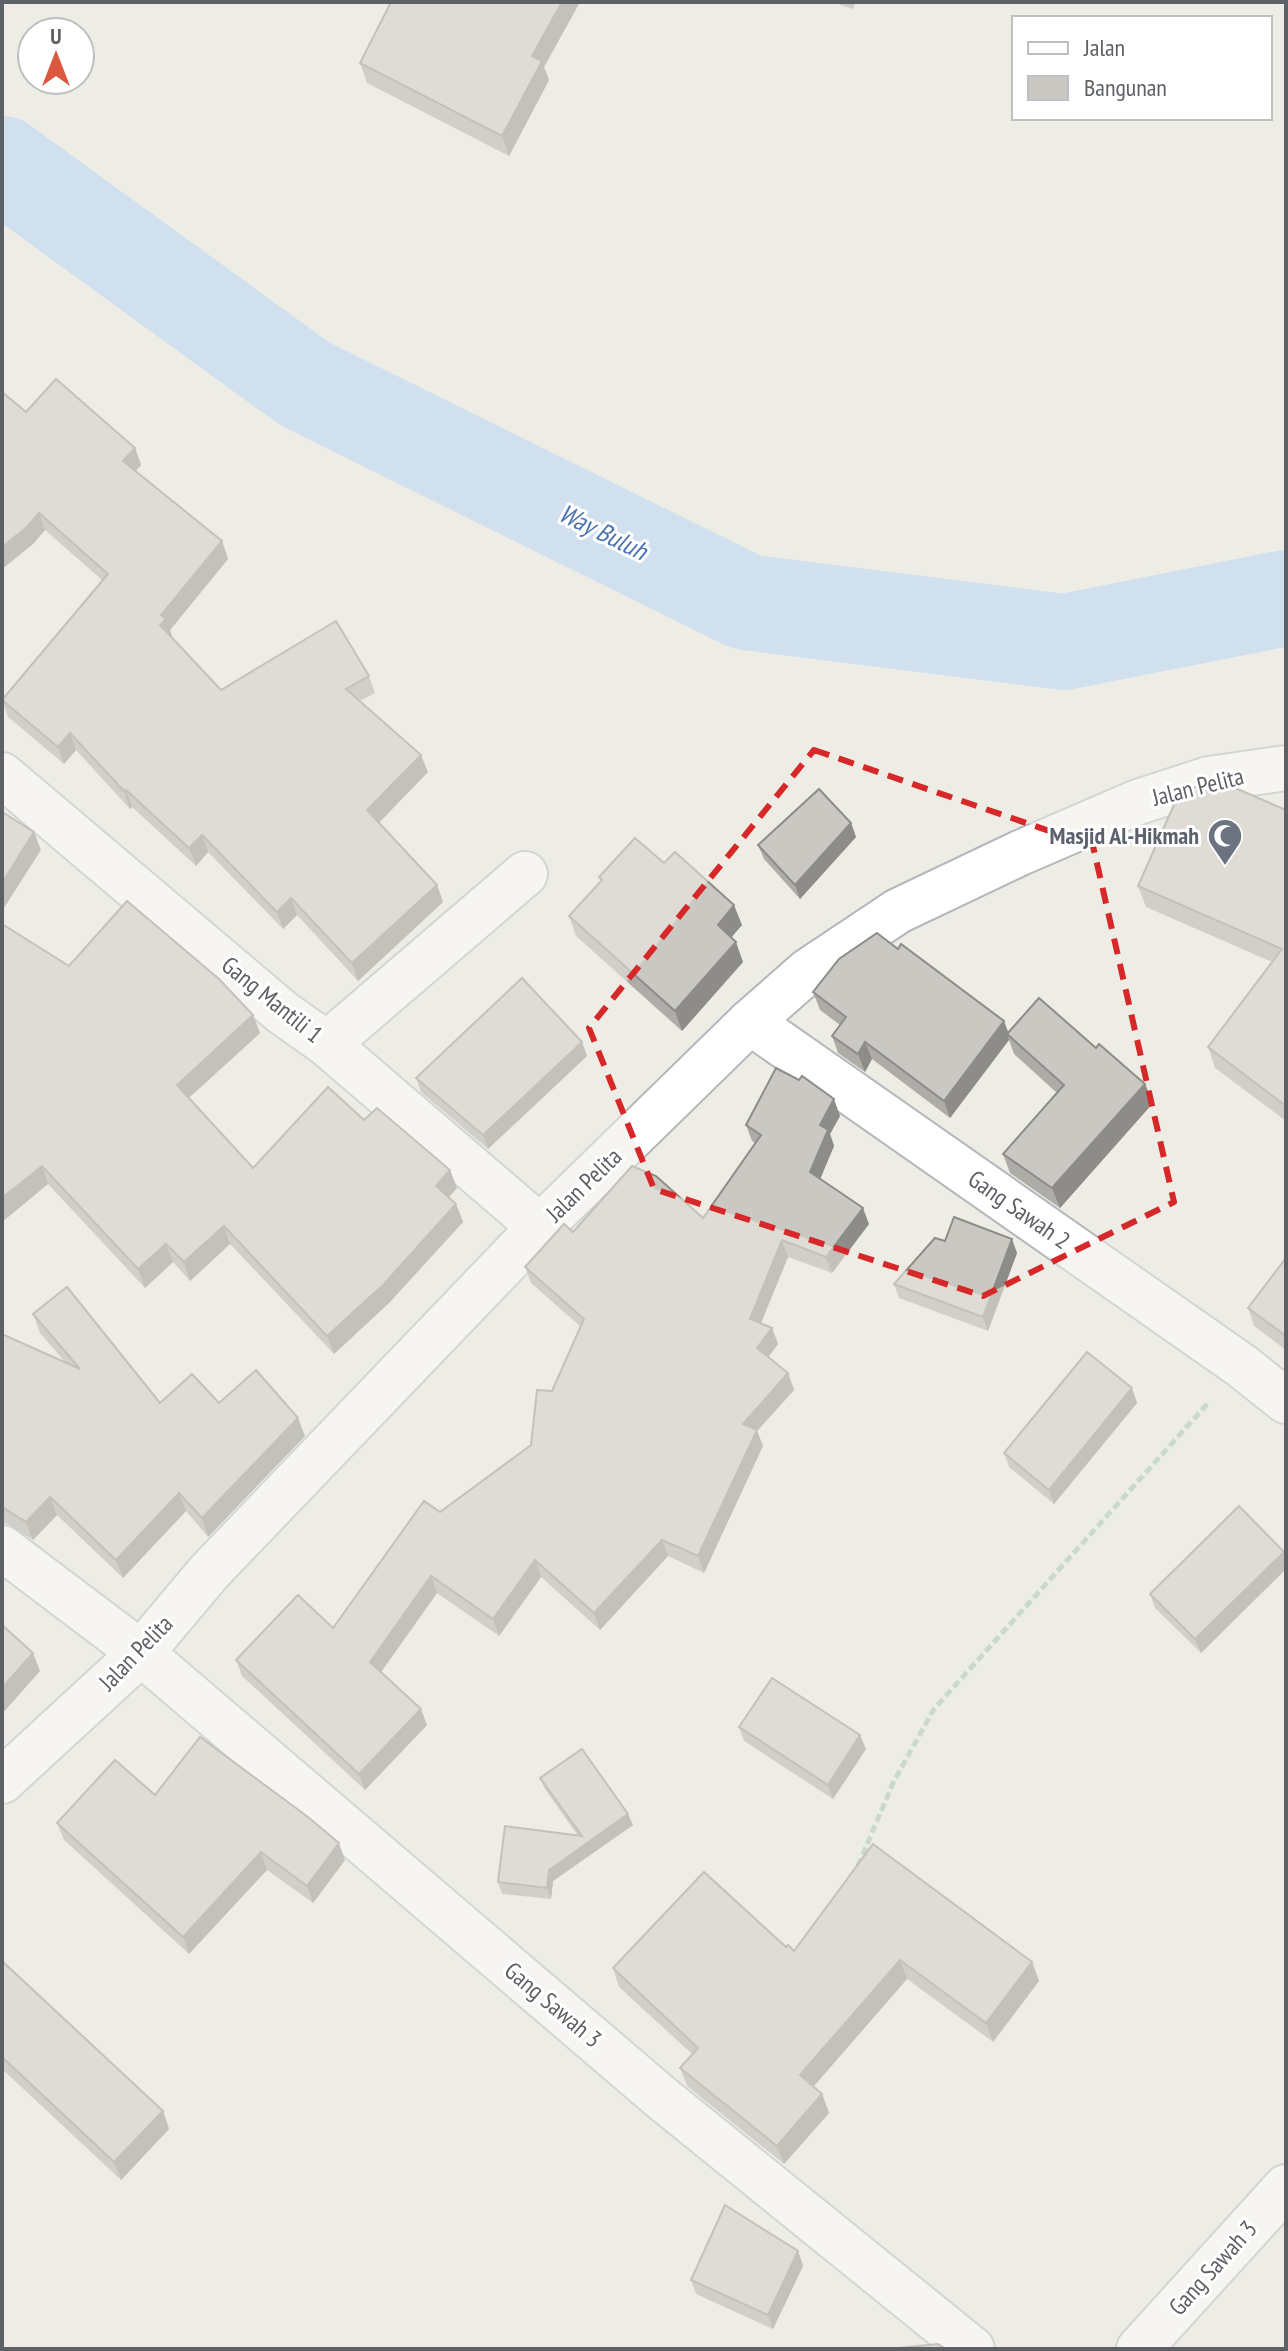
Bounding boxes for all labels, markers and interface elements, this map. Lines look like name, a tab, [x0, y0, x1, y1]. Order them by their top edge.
north arrow	[16, 16, 96, 96]
legend	[1012, 16, 1272, 120]
text: U	[50, 22, 62, 50]
text: Jalan	[1083, 32, 1125, 63]
text: Bangunan	[1084, 72, 1167, 103]
water label: Way Buluh	[554, 496, 654, 568]
street label: Jalan Pelita	[1148, 760, 1247, 813]
mosque icon: Masjid Al-Hikmah	[1206, 817, 1244, 867]
place label: Masjid Al-Hikmah	[1049, 820, 1199, 851]
street label: Gang Mantili 1	[215, 949, 329, 1050]
street label: Jalan Pelita	[539, 1141, 628, 1229]
street label: Gang Sawah 2	[962, 1163, 1076, 1256]
street label: Jalan Pelita	[91, 1608, 179, 1698]
street label: Gang Sawah 3	[498, 1955, 608, 2054]
street label: Gang Sawah 3	[1162, 2214, 1263, 2322]

